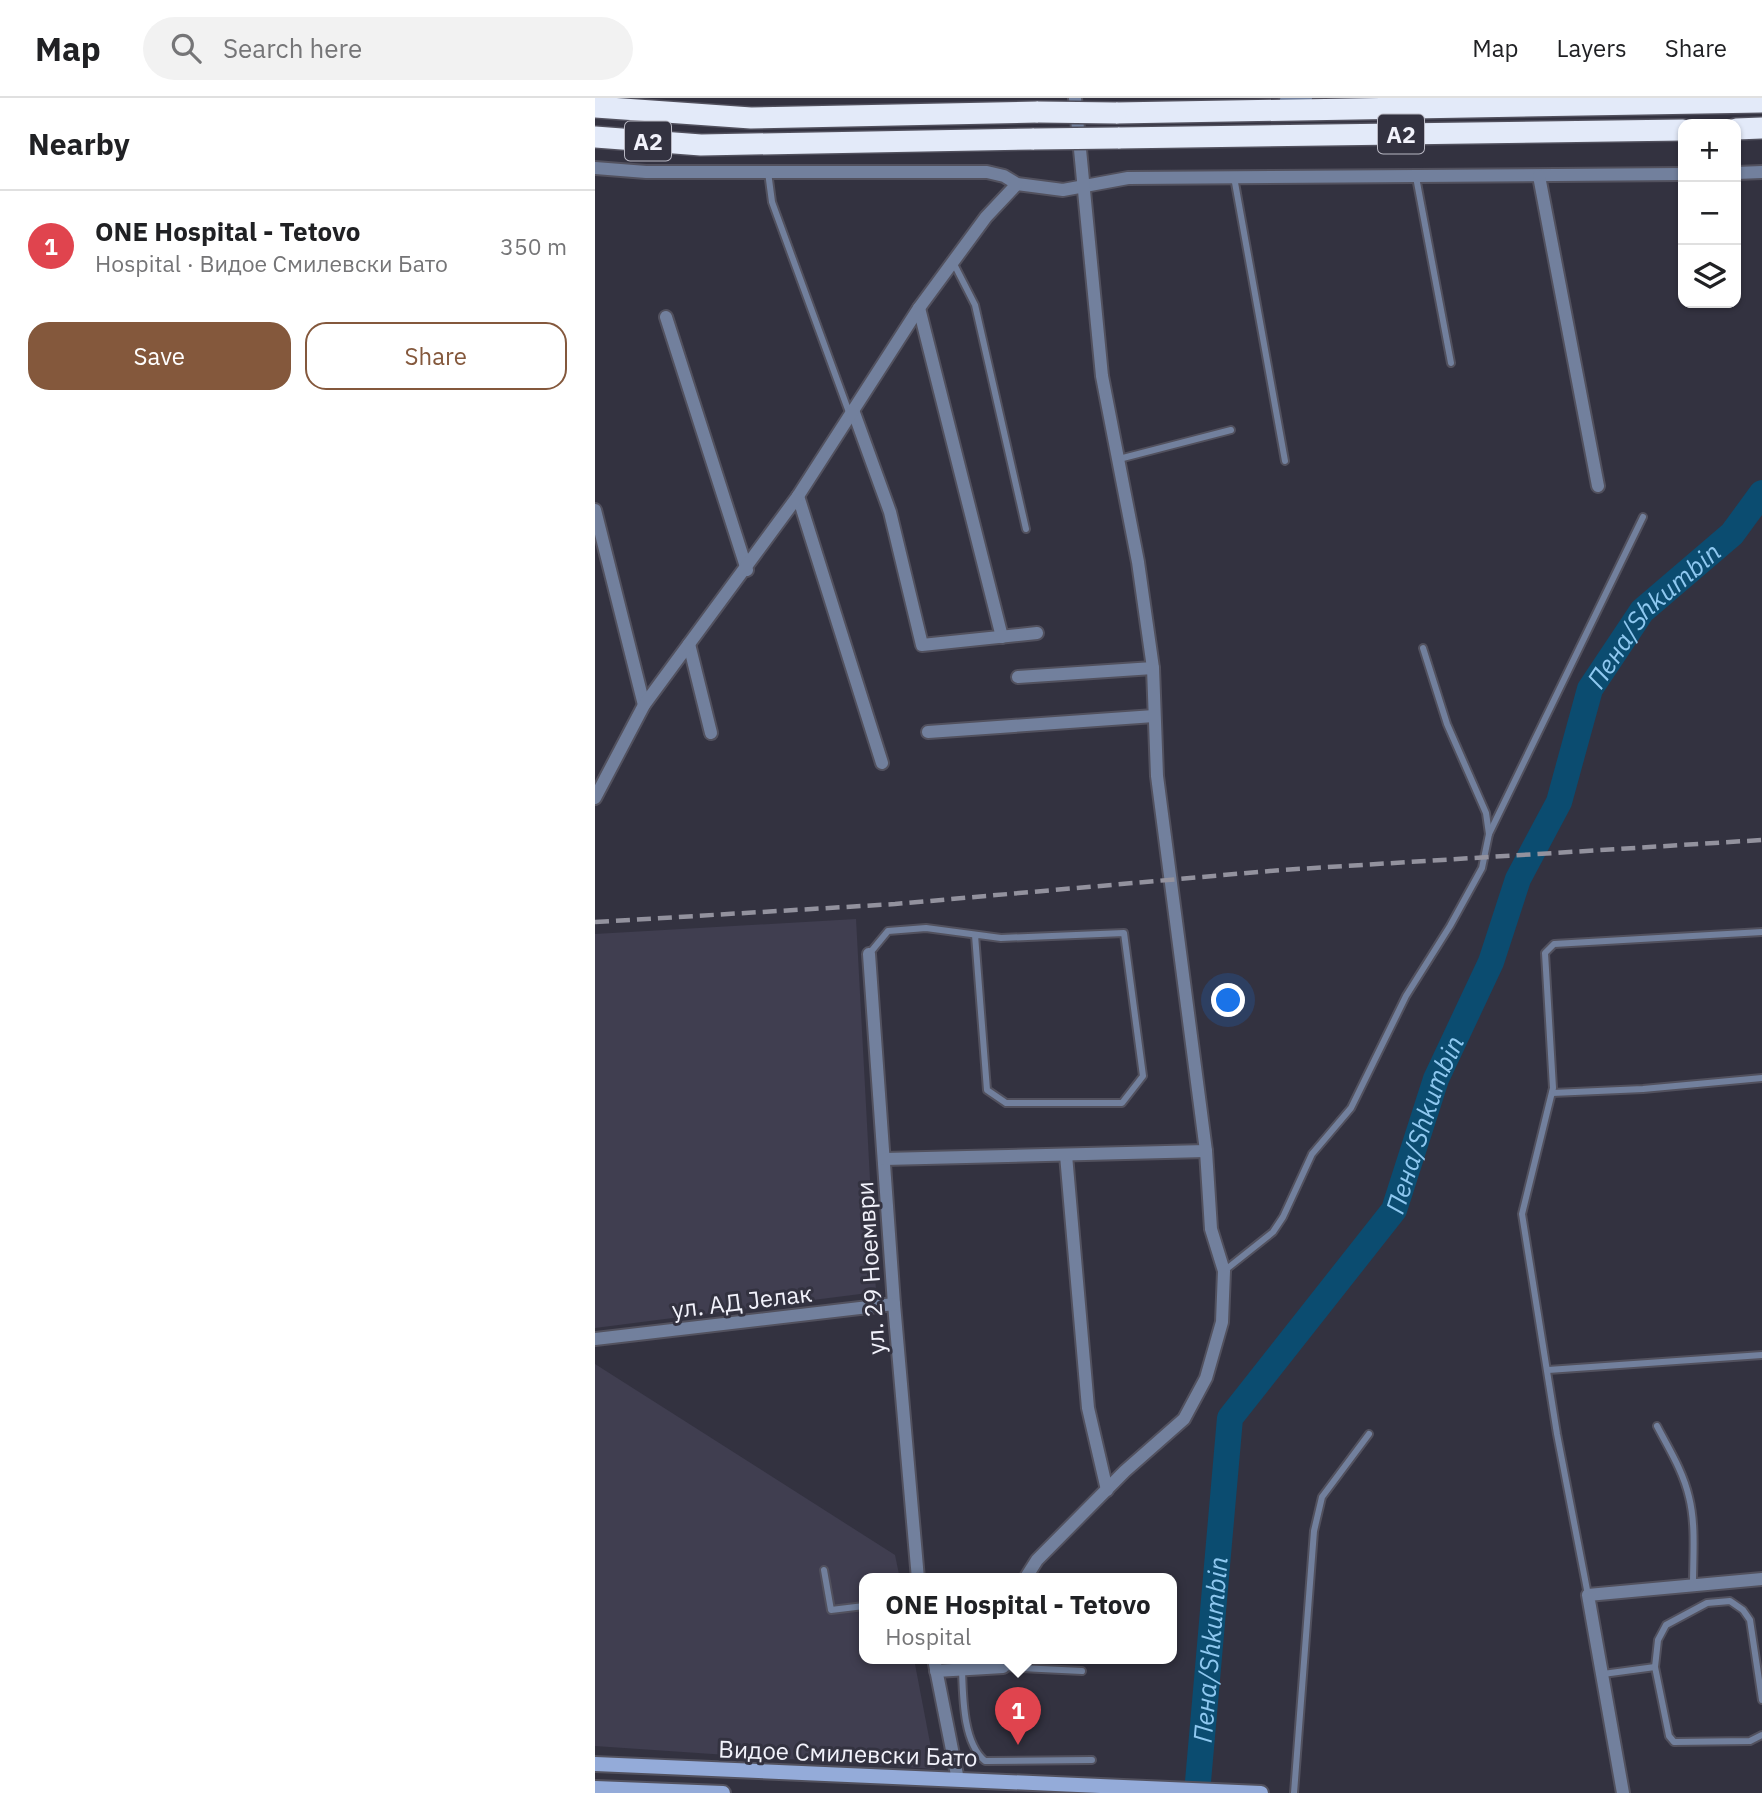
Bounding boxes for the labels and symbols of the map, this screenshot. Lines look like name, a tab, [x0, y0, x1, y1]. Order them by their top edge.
road number: A2	[1378, 115, 1424, 154]
road number: A2	[625, 122, 671, 160]
water label: Пена/Shkumbin	[1578, 534, 1727, 695]
your location	[1211, 983, 1245, 1017]
water label: Пена/Shkumbin	[1377, 1030, 1471, 1218]
street label: ул. 29 Ноември	[848, 1180, 892, 1356]
street label: ул. АД Јелак	[670, 1277, 814, 1325]
water label: Пена/Shkumbin	[1184, 1555, 1235, 1744]
pin: 1	[995, 1687, 1041, 1745]
street label: Видое Смилевски Бато	[718, 1732, 978, 1774]

